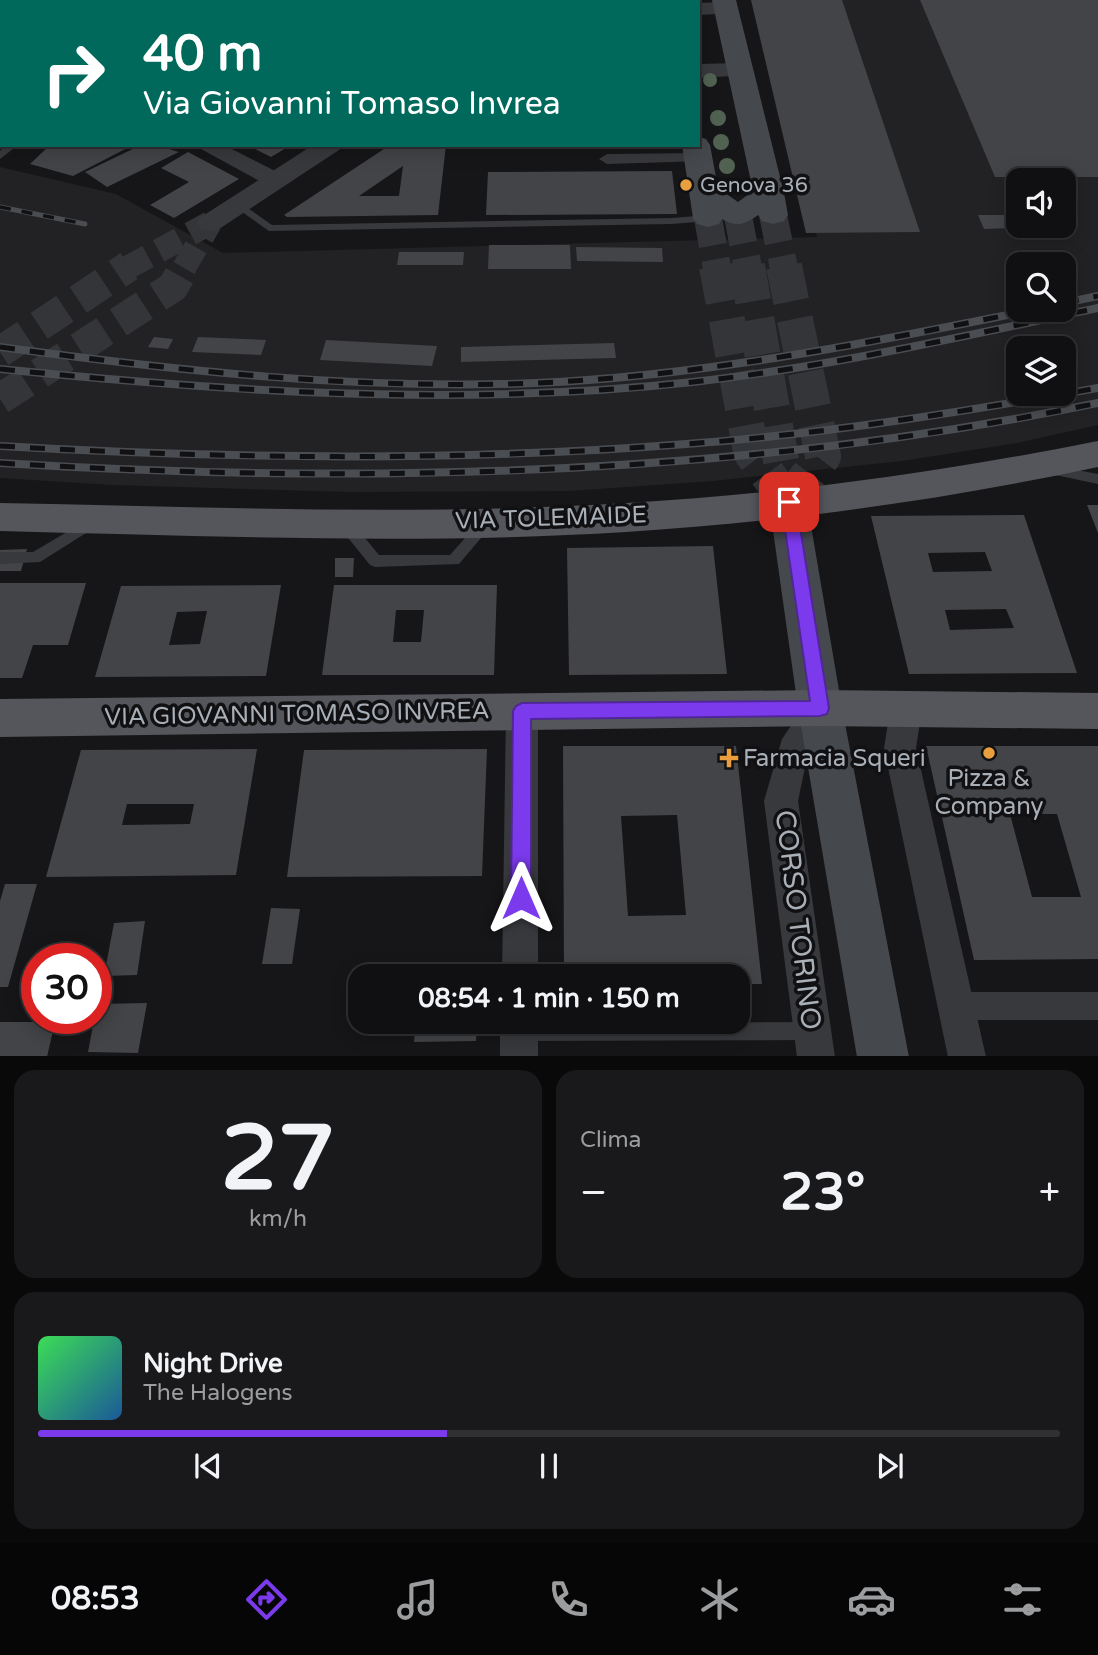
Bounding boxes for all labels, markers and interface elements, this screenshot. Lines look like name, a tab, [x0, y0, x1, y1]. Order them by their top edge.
text: 40 m	[143, 25, 262, 84]
icon: right	[28, 28, 119, 119]
text: Via Giovanni Tomaso Invrea	[143, 85, 561, 123]
map controls	[1006, 168, 1076, 406]
button: sound	[1006, 168, 1076, 238]
place label: Genova 36	[700, 173, 808, 198]
marker: Genova 36	[678, 177, 694, 193]
button: search	[1006, 252, 1076, 322]
button: layers	[1006, 336, 1076, 406]
pin	[759, 472, 819, 532]
icon: arrive	[770, 483, 808, 521]
street label: VIA TOLEMAIDE	[455, 500, 647, 536]
street label: VIA GIOVANNI TOMASO INVREA	[104, 696, 490, 732]
place label: Farmacia Squeri	[743, 744, 926, 773]
marker: Pizza & Company	[981, 745, 997, 761]
marker: Farmacia Squeri	[721, 750, 737, 766]
place label: Pizza & Company	[935, 764, 1044, 821]
street label: CORSO TORINO	[768, 808, 828, 1032]
position arrow	[484, 861, 558, 935]
speed limit sign: 30	[21, 943, 112, 1034]
text: 08:54 · 1 min · 150 m	[418, 983, 680, 1014]
text: 27	[221, 1104, 335, 1214]
text: Clima	[580, 1126, 641, 1154]
text: 23°	[780, 1161, 865, 1224]
text: −	[580, 1170, 607, 1216]
text: +	[1039, 1170, 1060, 1216]
text: km/h	[249, 1205, 307, 1233]
text: Night Drive	[143, 1348, 283, 1379]
text: The Halogens	[143, 1379, 292, 1407]
icon: previous	[189, 1447, 227, 1485]
icon: pause	[530, 1447, 568, 1485]
icon: next	[871, 1447, 909, 1485]
icon: directions	[242, 1575, 291, 1624]
icon: music	[393, 1575, 442, 1624]
icon: phone	[544, 1575, 593, 1624]
icon: climate	[695, 1575, 744, 1624]
icon: car	[847, 1575, 896, 1624]
icon: filters	[998, 1575, 1047, 1624]
text: 08:53	[51, 1580, 140, 1618]

